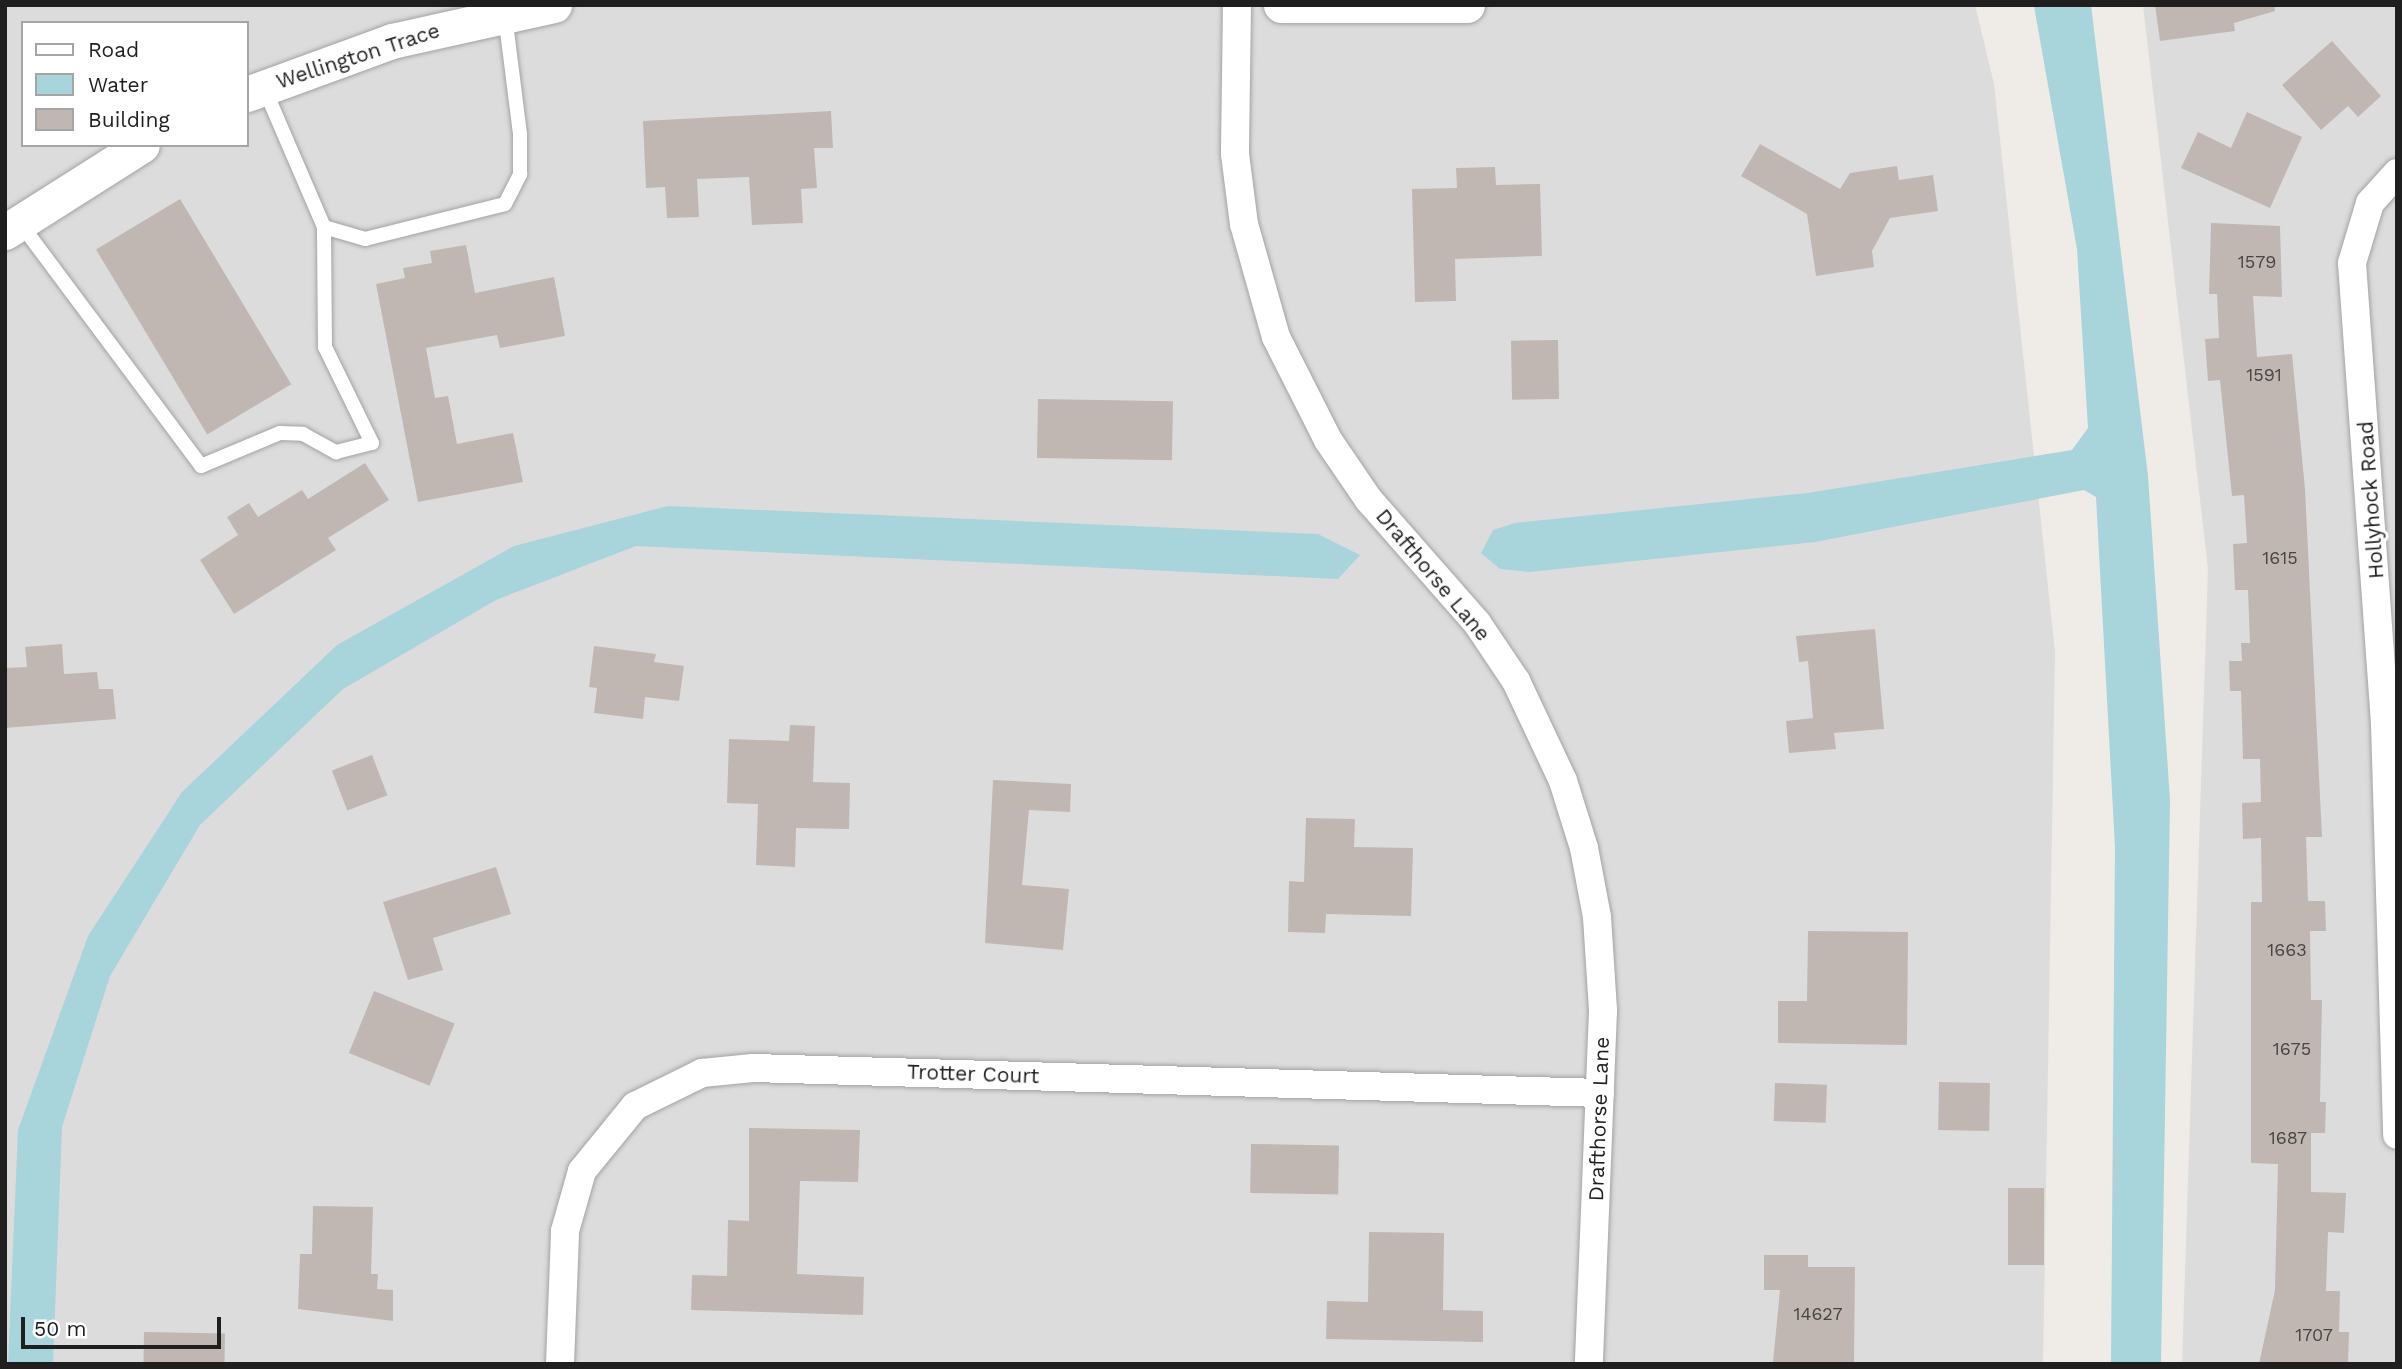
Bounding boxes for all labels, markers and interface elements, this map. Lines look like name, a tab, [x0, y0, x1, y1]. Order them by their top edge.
street label: Wellington Trace	[273, 18, 443, 94]
legend	[21, 21, 248, 147]
text: Road	[88, 37, 139, 62]
text: Water	[88, 72, 148, 97]
text: Building	[88, 107, 170, 132]
house number: 1579	[2238, 251, 2276, 273]
house number: 1591	[2246, 364, 2282, 386]
street label: Hollyhock Road	[2353, 420, 2389, 580]
street label: Drafthorse Lane	[1370, 504, 1496, 646]
house number: 1615	[2262, 547, 2298, 569]
house number: 1663	[2267, 939, 2307, 961]
street label: Drafthorse Lane	[1584, 1036, 1614, 1202]
house number: 1675	[2273, 1038, 2311, 1060]
street label: Trotter Court	[906, 1059, 1040, 1089]
house number: 1687	[2269, 1127, 2307, 1149]
scale bar	[24, 1302, 224, 1346]
house number: 14627	[1793, 1303, 1843, 1325]
text: 50 m	[34, 1316, 86, 1341]
house number: 1707	[2295, 1324, 2333, 1346]

